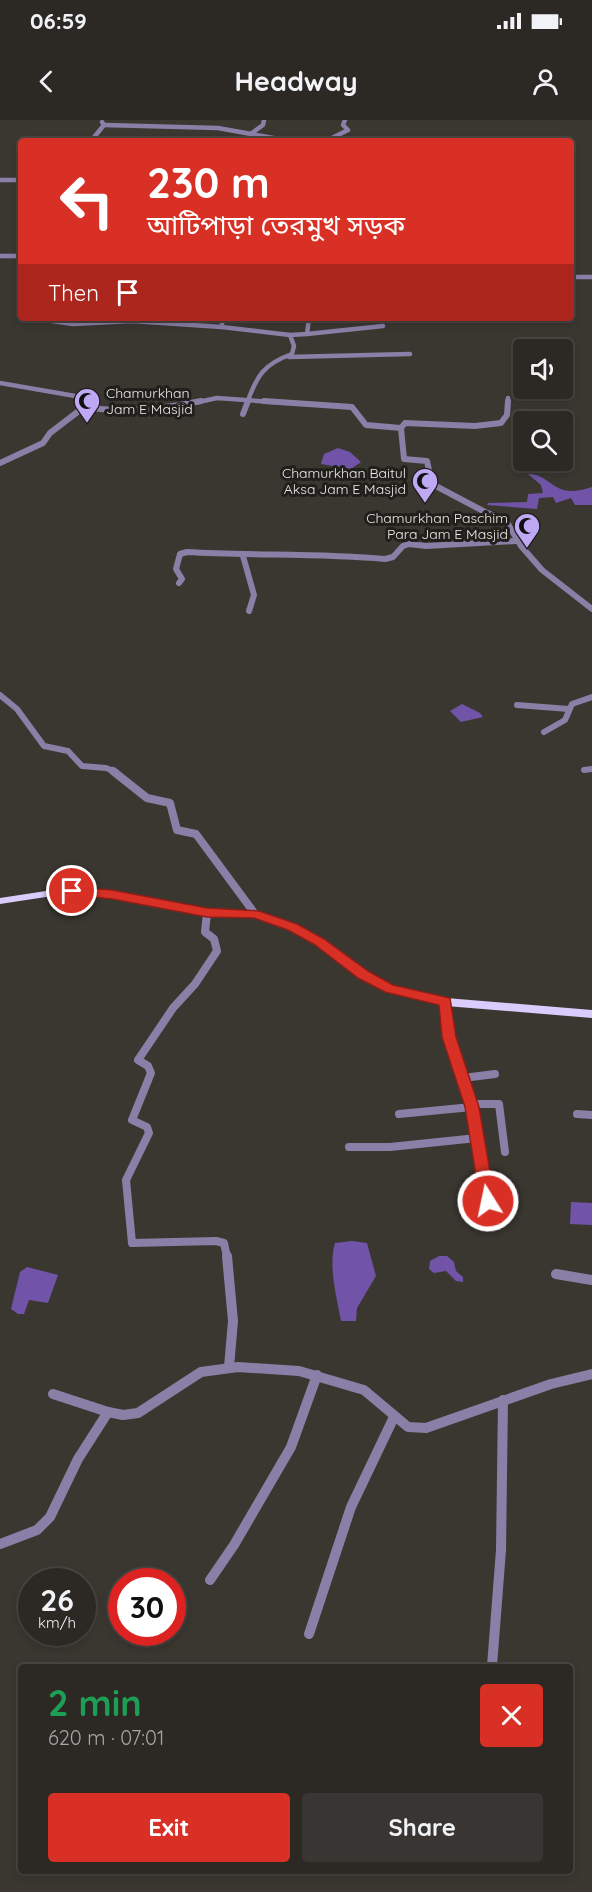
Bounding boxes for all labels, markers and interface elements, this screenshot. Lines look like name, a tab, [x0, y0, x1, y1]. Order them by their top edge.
text: 06:59	[30, 7, 87, 35]
text: Headway	[234, 64, 358, 98]
icon: back	[30, 65, 63, 98]
icon: person	[529, 65, 562, 98]
text: 230 m	[147, 156, 270, 209]
icon: left	[48, 162, 126, 240]
text: আটিপাড়া তেরমুখ সড়ক	[147, 208, 405, 242]
icon: arrive	[111, 276, 144, 309]
text: Then	[48, 279, 99, 307]
map controls	[513, 339, 573, 471]
button: sound	[513, 339, 573, 399]
place label: Chamurkhan Jam E Masjid	[106, 384, 193, 418]
mosque icon: Chamurkhan Jam E Masjid	[72, 386, 102, 424]
button: search	[513, 411, 573, 471]
place label: Chamurkhan Baitul Aksa Jam E Masjid	[282, 464, 406, 498]
mosque icon: Chamurkhan Baitul Aksa Jam E Masjid	[410, 466, 440, 504]
place label: Chamurkhan Paschim Para Jam E Masjid	[366, 509, 508, 543]
mosque icon: Chamurkhan Paschim Para Jam E Masjid	[512, 511, 542, 549]
pin	[46, 865, 97, 916]
icon: arrive	[55, 874, 88, 907]
position arrow	[456, 1169, 520, 1233]
speed limit sign: 30	[108, 1568, 186, 1646]
text: 26	[40, 1581, 74, 1619]
text: km/h	[38, 1613, 76, 1632]
text: 2 min	[48, 1680, 142, 1725]
button: close	[480, 1684, 543, 1747]
text: 620 m · 07:01	[48, 1725, 164, 1750]
button: Exit	[48, 1793, 290, 1862]
button: Share	[302, 1793, 543, 1862]

